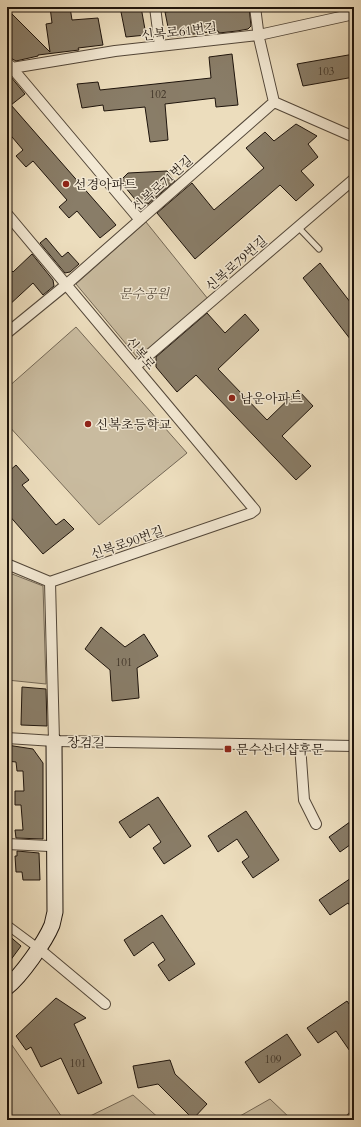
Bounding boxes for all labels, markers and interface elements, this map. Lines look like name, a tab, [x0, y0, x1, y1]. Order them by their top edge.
street label: 신복로61번길	[140, 19, 218, 45]
house number: 103	[318, 64, 335, 79]
house number: 102	[150, 87, 167, 102]
street label: 신복로71번길	[128, 152, 197, 216]
place label: 선경아파트	[74, 176, 137, 194]
marker: 선경아파트	[61, 179, 71, 189]
street label: 신복로79번길	[202, 232, 271, 296]
park label: 문수공원	[119, 285, 171, 303]
street label: 신복로	[121, 333, 160, 374]
place label: 남운아파트	[240, 390, 303, 408]
marker: 남운아파트	[227, 393, 237, 403]
place label: 신복초등학교	[96, 416, 172, 434]
marker: 신복초등학교	[83, 419, 93, 429]
street label: 신복로90번길	[88, 522, 166, 564]
house number: 101	[116, 655, 132, 670]
street label: 장검길	[67, 734, 105, 752]
place label: 문수산더샵후문	[236, 741, 324, 759]
marker: 문수산더샵후문	[223, 744, 233, 754]
house number: 109	[265, 1052, 282, 1067]
house number: 101	[70, 1056, 86, 1071]

